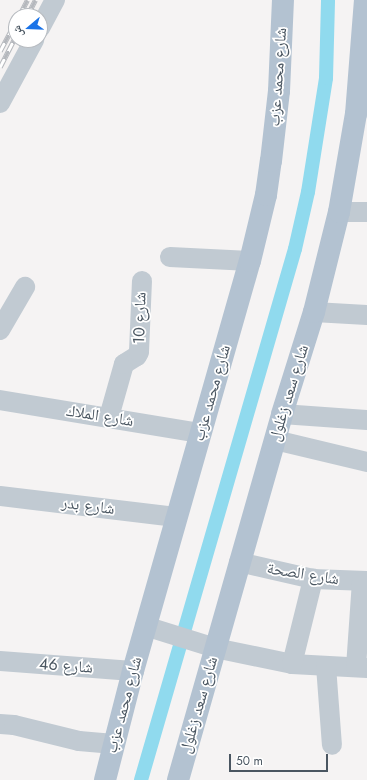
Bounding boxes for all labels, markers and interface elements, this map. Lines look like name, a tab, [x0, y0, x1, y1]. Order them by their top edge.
north arrow	[8, 8, 48, 48]
text: ش	[8, 23, 27, 40]
street label: شارع محمد عزب	[265, 27, 291, 127]
street label: شارع 10	[129, 292, 151, 344]
street label: شارع سعد زغلول	[265, 342, 313, 444]
street label: شارع محمد عزب	[189, 343, 235, 443]
street label: شارع الملاك	[65, 401, 135, 431]
street label: شارع بدر	[60, 493, 116, 519]
street label: شارع الصحة	[266, 559, 340, 589]
street label: شارع سعد زغلول	[176, 654, 222, 756]
street label: شارع 46	[39, 655, 93, 677]
street label: شارع محمد عزب	[102, 655, 146, 755]
scale bar	[231, 746, 330, 772]
text: 50 m	[236, 752, 263, 770]

